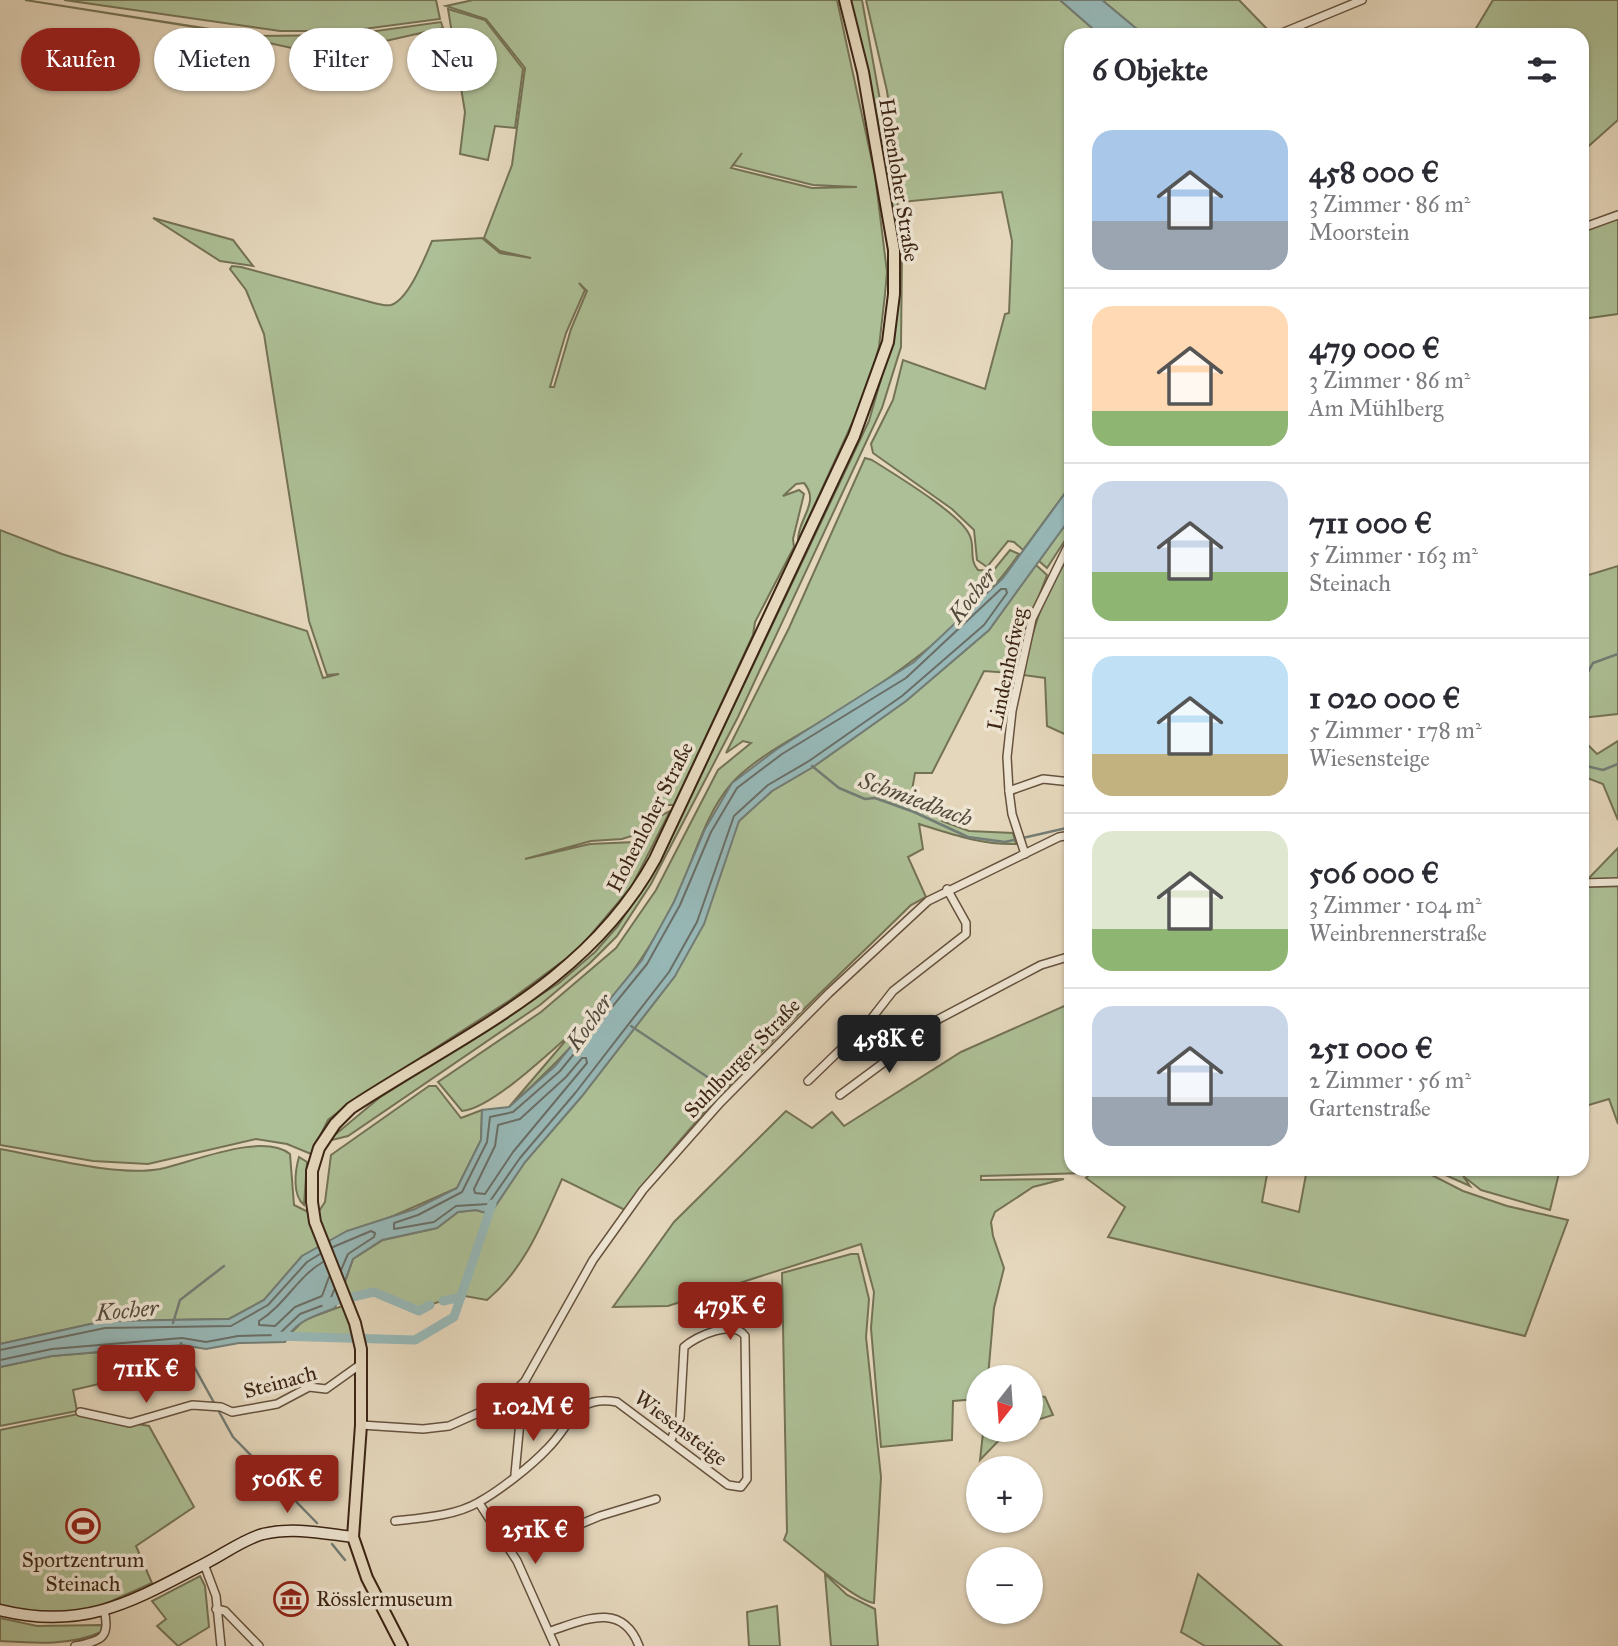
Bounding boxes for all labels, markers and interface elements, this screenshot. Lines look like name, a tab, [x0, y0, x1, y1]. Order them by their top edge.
chip: Kaufen	[21, 28, 140, 91]
chip: Mieten	[154, 28, 275, 91]
chip: Filter	[289, 28, 393, 91]
chip: Neu	[407, 28, 497, 91]
icon: filters	[1523, 51, 1561, 89]
text: 6 Objekte	[1092, 52, 1208, 88]
street label: Hohenloher Straße	[873, 96, 925, 264]
text: 458 000 €	[1309, 154, 1439, 190]
icon: home	[1148, 158, 1232, 242]
text: 3 Zimmer · 86 m²	[1309, 190, 1471, 218]
text: Moorstein	[1309, 218, 1409, 246]
text: 479 000 €	[1309, 330, 1440, 366]
icon: home	[1148, 334, 1232, 418]
text: 3 Zimmer · 86 m²	[1309, 366, 1471, 394]
text: Am Mühlberg	[1309, 394, 1444, 422]
text: 711 000 €	[1309, 505, 1432, 541]
icon: home	[1148, 509, 1232, 593]
text: 5 Zimmer · 163 m²	[1309, 541, 1478, 569]
water label: Kocher	[941, 561, 1003, 629]
text: Steinach	[1309, 569, 1391, 597]
street label: Lindenhofweg	[981, 605, 1033, 733]
text: 1 020 000 €	[1309, 680, 1461, 716]
icon: home	[1148, 684, 1232, 768]
text: 5 Zimmer · 178 m²	[1309, 716, 1482, 744]
street label: Hohenloher Straße	[601, 737, 699, 896]
text: Wiesensteige	[1309, 744, 1430, 772]
water label: Schmiedbach	[855, 765, 976, 832]
text: 506 000 €	[1309, 855, 1439, 891]
icon: home	[1148, 859, 1232, 943]
text: 3 Zimmer · 104 m²	[1309, 891, 1482, 919]
text: Weinbrennerstraße	[1309, 919, 1487, 947]
water label: Kocher	[559, 987, 619, 1057]
street label: Suhlburger Straße	[678, 992, 806, 1123]
pin: 458K €	[832, 1016, 946, 1075]
text: 458K €	[854, 1024, 924, 1052]
text: 251 000 €	[1309, 1030, 1433, 1066]
icon: home	[1148, 1034, 1232, 1118]
text: 2 Zimmer · 56 m²	[1309, 1066, 1471, 1094]
text: Gartenstraße	[1309, 1094, 1431, 1122]
pin: 479K €	[673, 1282, 787, 1342]
text: 479K €	[694, 1291, 766, 1319]
water label: Kocher	[93, 1293, 161, 1327]
pin: 711K €	[89, 1346, 203, 1405]
text: 711K €	[113, 1354, 179, 1382]
street label: Steinach	[241, 1360, 320, 1404]
north arrow	[966, 1365, 1043, 1442]
map controls	[966, 1365, 1043, 1624]
pin: 1.02M €	[468, 1384, 598, 1443]
street label: Wiesensteige	[629, 1384, 733, 1472]
text: 1.02M €	[492, 1392, 574, 1420]
pin: 506K €	[230, 1456, 344, 1515]
button: +	[966, 1456, 1043, 1533]
text: 506K €	[251, 1464, 323, 1492]
pin: 251K €	[478, 1506, 592, 1566]
sports icon: Sportzentrum Steinach	[64, 1507, 102, 1545]
text: 251K €	[502, 1515, 568, 1543]
place label: Sportzentrum Steinach	[22, 1547, 145, 1597]
button: −	[966, 1547, 1043, 1624]
museum icon: Rösslermuseum	[272, 1580, 310, 1618]
place label: Rösslermuseum	[316, 1586, 453, 1612]

